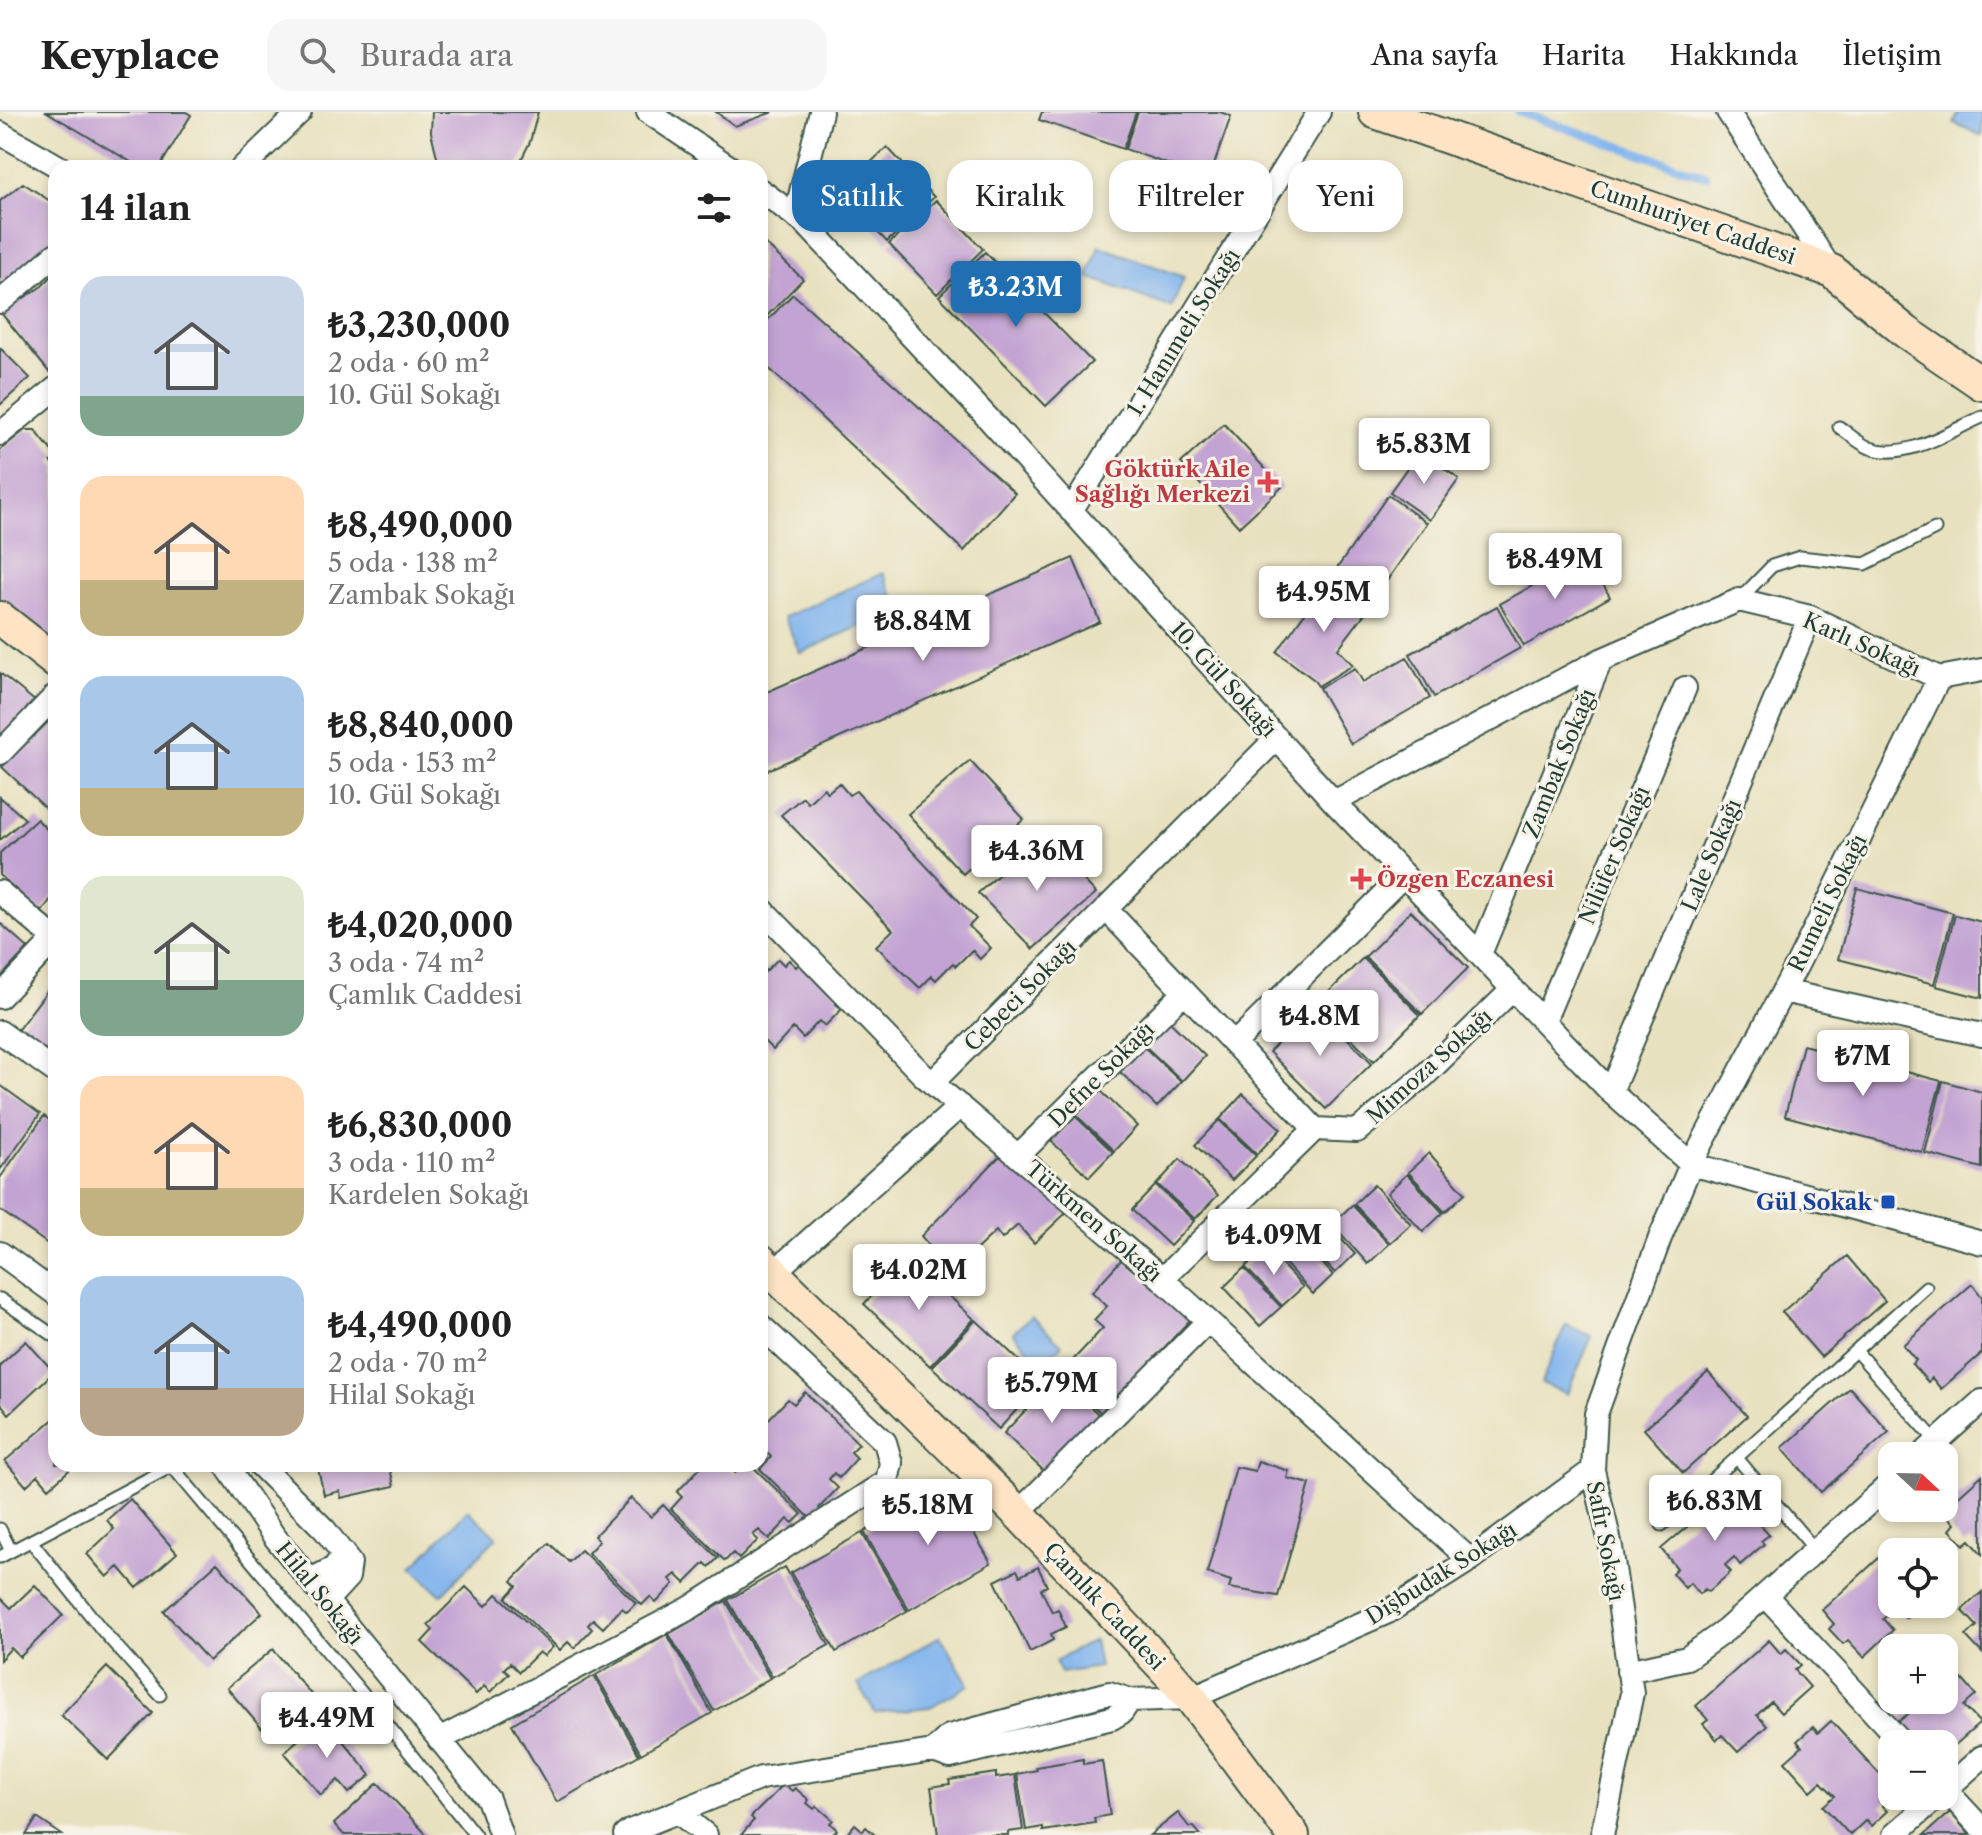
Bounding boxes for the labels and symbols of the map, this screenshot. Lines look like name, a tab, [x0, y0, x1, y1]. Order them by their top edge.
street label: Cumhuriyet Caddesi	[1586, 175, 1799, 270]
street label: 1. Hanımeli Sokağı	[1121, 243, 1246, 421]
pin: ₺3.23M	[951, 261, 1081, 329]
pin: ₺5.83M	[1359, 418, 1489, 486]
place label: Göktürk Aile Sağlığı Merkezi	[1075, 456, 1250, 508]
marker: Göktürk Aile Sağlığı Merkezi	[1257, 471, 1279, 493]
pin: ₺8.49M	[1490, 533, 1620, 601]
pin: ₺4.95M	[1259, 566, 1389, 634]
pin: ₺8.84M	[858, 595, 988, 663]
street label: Karlı Sokağı	[1799, 607, 1925, 682]
street label: 10. Gül Sokağı	[1165, 616, 1283, 743]
street label: Zambak Sokağı	[1517, 684, 1602, 842]
street label: Nilüfer Sokağı	[1573, 782, 1656, 928]
street label: Lale Sokağı	[1676, 795, 1747, 915]
pin: ₺4.36M	[972, 825, 1102, 893]
street label: Rumeli Sokağı	[1782, 830, 1873, 977]
place label: Özgen Eczanesi	[1377, 865, 1554, 893]
marker: Özgen Eczanesi	[1352, 870, 1370, 888]
street label: Cebeci Sokağı	[959, 933, 1082, 1057]
pin: ₺4.8M	[1264, 990, 1376, 1058]
street label: Mimoza Sokağı	[1361, 1003, 1498, 1130]
street label: Defne Sokağı	[1043, 1016, 1160, 1133]
pin: ₺7M	[1824, 1030, 1902, 1098]
street label: Türkmen Sokağı	[1020, 1155, 1168, 1288]
place label: Gül Sokak	[1756, 1189, 1873, 1216]
marker: Gül Sokak	[1879, 1193, 1897, 1211]
pin: ₺4.09M	[1209, 1209, 1339, 1277]
pin: ₺4.02M	[854, 1244, 984, 1312]
pin: ₺5.79M	[987, 1357, 1117, 1425]
north arrow	[1878, 1442, 1958, 1522]
pin: ₺6.83M	[1650, 1475, 1780, 1543]
pin: ₺5.18M	[863, 1479, 993, 1547]
street label: Safir Sokağı	[1581, 1479, 1630, 1604]
street label: Dişbudak Sokağı	[1361, 1516, 1522, 1631]
street label: Hilal Sokağı	[270, 1536, 370, 1650]
street label: Çamlık Caddesi	[1039, 1537, 1171, 1676]
pin: ₺4.49M	[262, 1692, 392, 1760]

